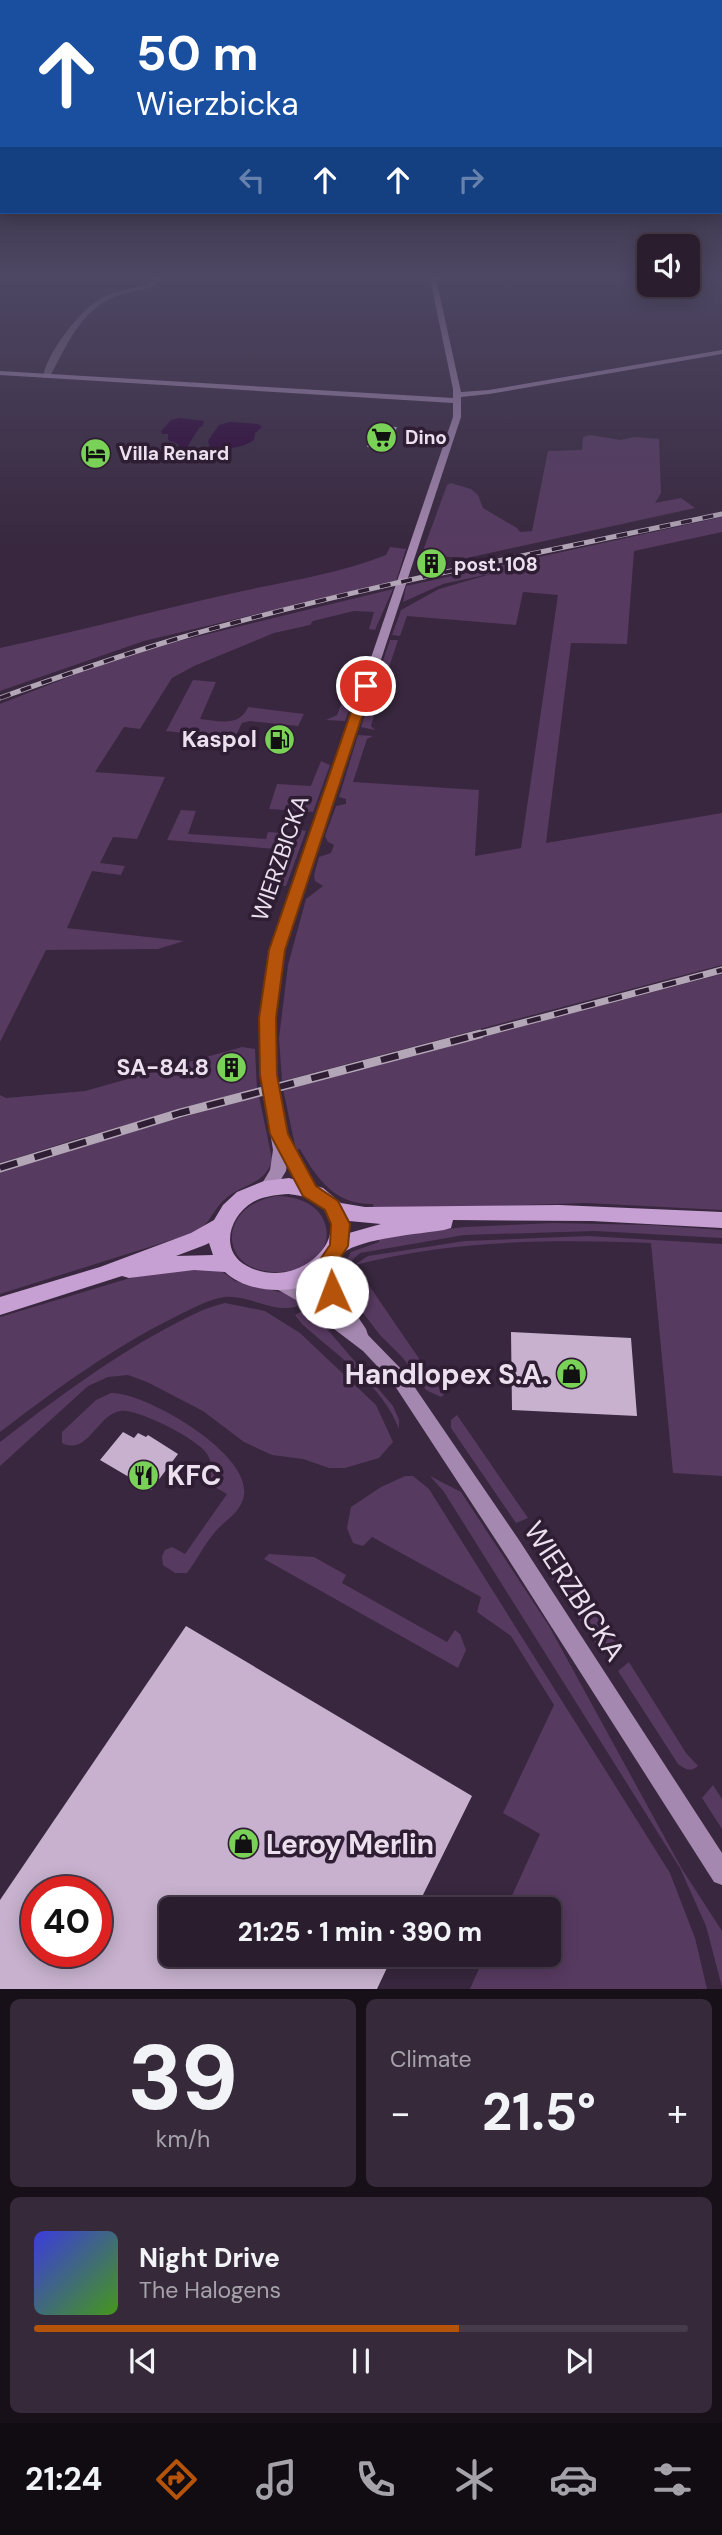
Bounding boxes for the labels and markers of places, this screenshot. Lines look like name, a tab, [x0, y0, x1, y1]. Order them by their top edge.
supermarket icon: Dino	[365, 420, 399, 454]
place label: Dino	[405, 425, 447, 450]
hotel icon: Villa Renard	[79, 436, 113, 470]
place label: Villa Renard	[119, 441, 229, 466]
building icon: post. 108	[414, 547, 448, 581]
place label: post. 108	[454, 552, 538, 577]
pin	[336, 656, 396, 716]
fuel station icon: Kaspol	[263, 722, 297, 756]
place label: Kaspol	[182, 724, 257, 754]
building icon: SA-84.8	[215, 1050, 249, 1084]
place label: SA-84.8	[116, 1052, 209, 1082]
place label: Handlopex S.A.	[345, 1356, 549, 1393]
shop icon: Handlopex S.A.	[555, 1357, 589, 1391]
place label: KFC	[167, 1457, 222, 1494]
restaurant icon: KFC	[127, 1458, 161, 1492]
place label: Leroy Merlin	[266, 1826, 434, 1863]
shop icon: Leroy Merlin	[226, 1827, 260, 1861]

